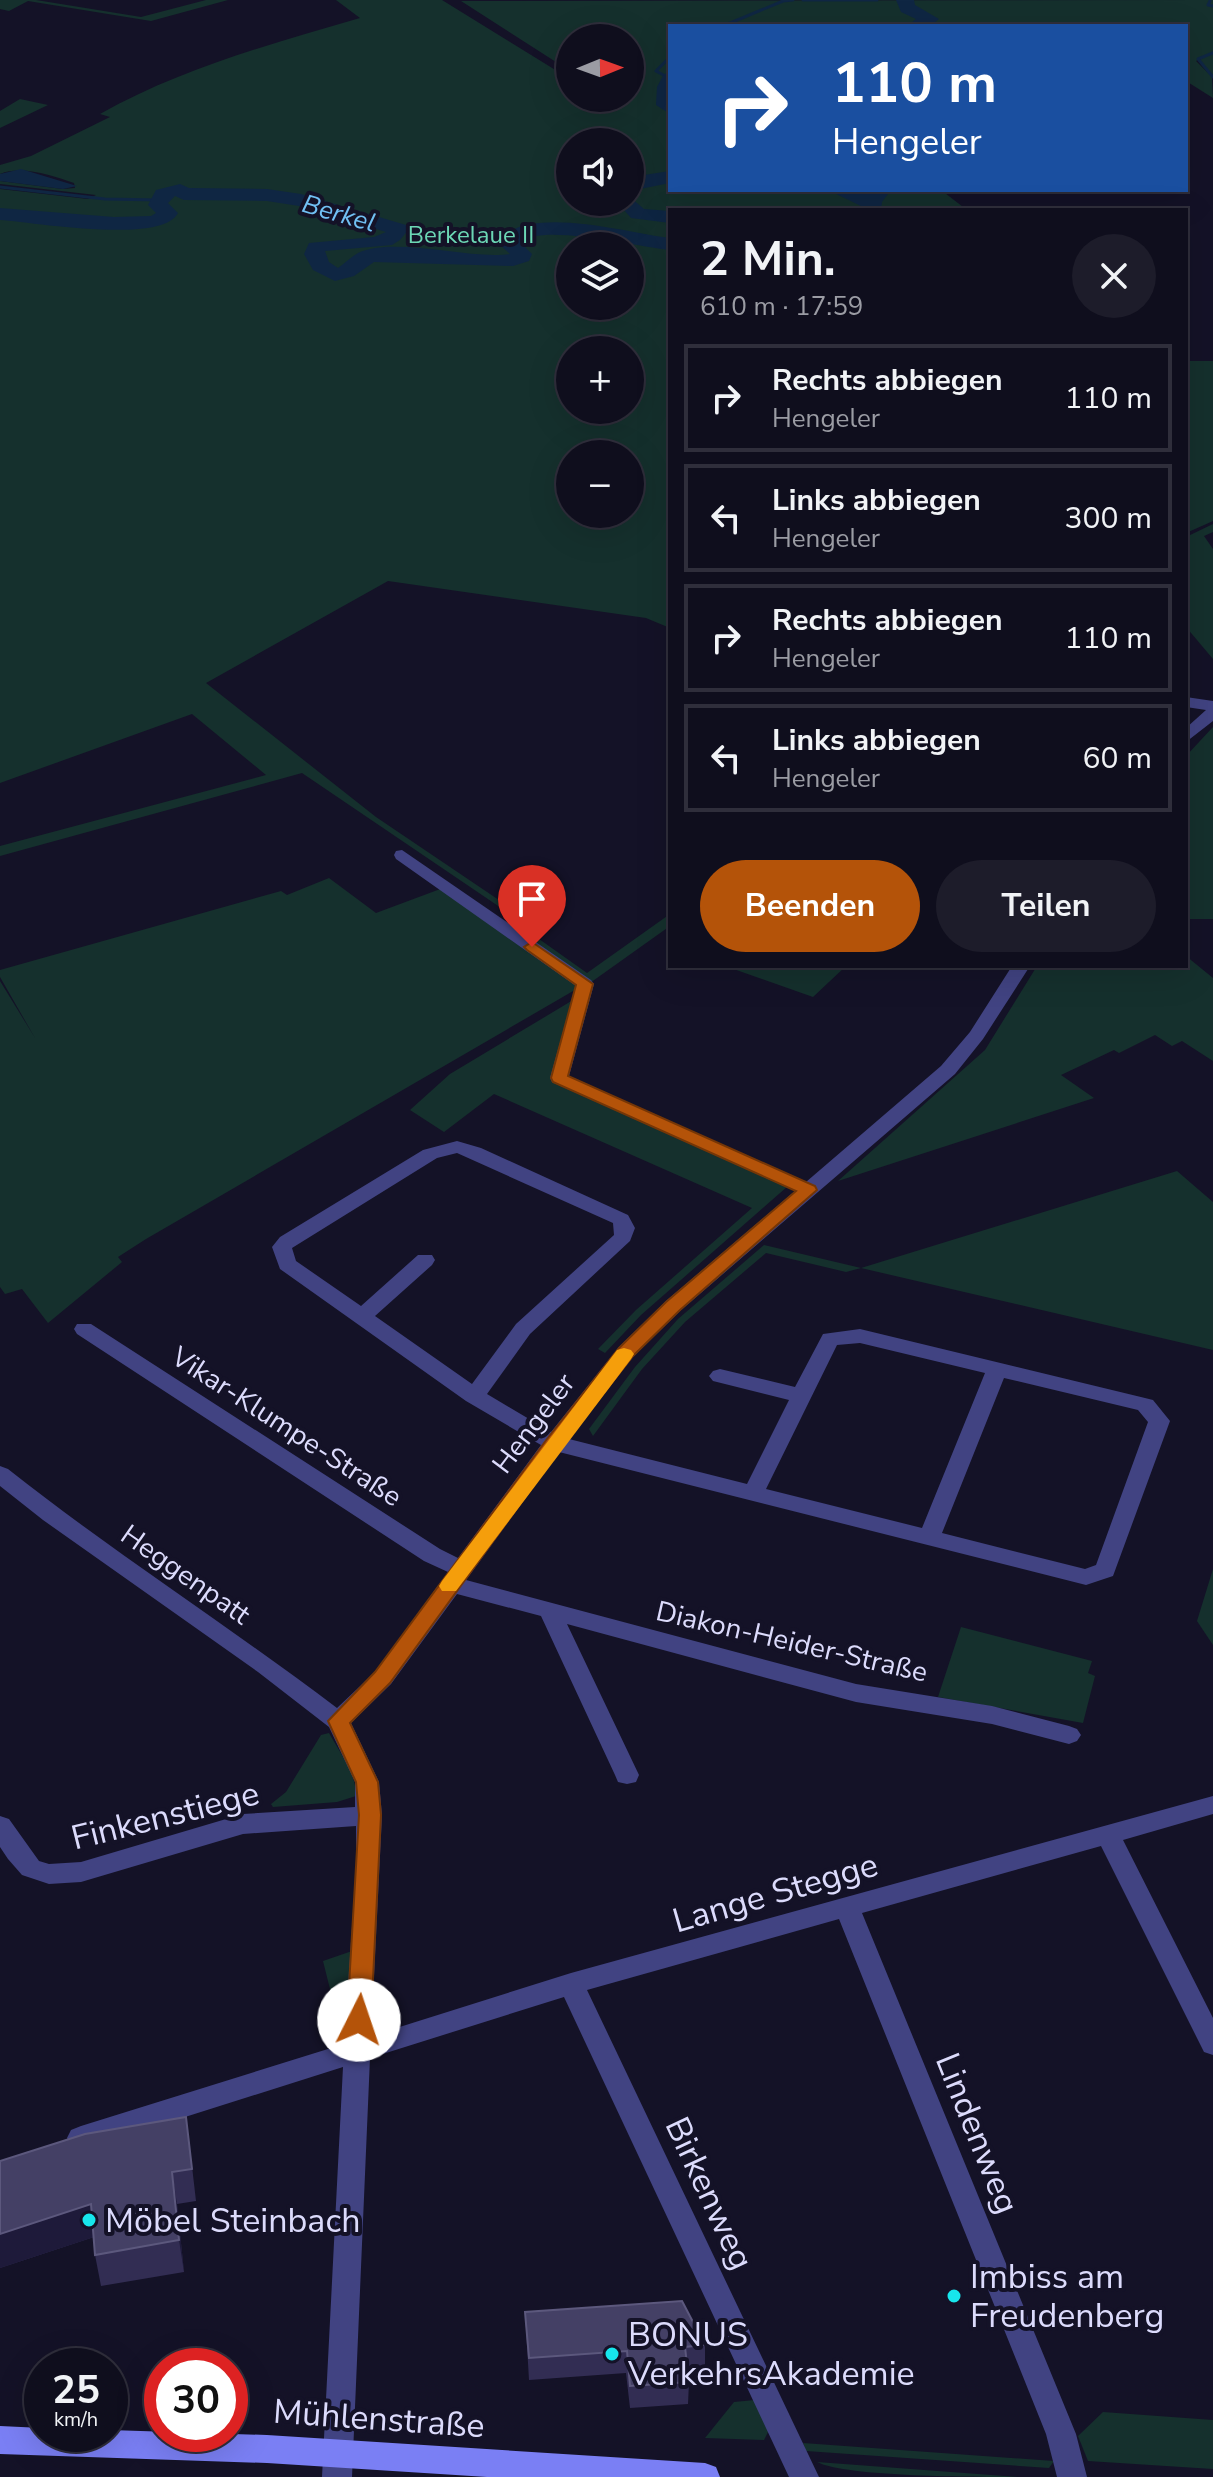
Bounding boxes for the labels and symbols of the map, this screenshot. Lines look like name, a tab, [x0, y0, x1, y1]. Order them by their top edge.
north arrow	[556, 24, 644, 112]
water label: Berkel	[298, 186, 380, 241]
park label: Berkelaue II	[408, 219, 534, 251]
pin	[498, 865, 566, 947]
street label: Vikar-Klumpe-Straße	[163, 1337, 409, 1516]
street label: Hengeler	[484, 1366, 584, 1482]
street label: Heggenpatt	[113, 1516, 258, 1634]
street label: Diakon-Heider-Straße	[652, 1592, 931, 1692]
street label: Finkenstiege	[67, 1770, 264, 1861]
street label: Lange Stegge	[667, 1842, 883, 1944]
position arrow	[317, 1978, 401, 2062]
street label: Lindenweg	[924, 2046, 1030, 2220]
street label: Birkenweg	[654, 2110, 764, 2277]
place label: Möbel Steinbach	[105, 2198, 360, 2244]
marker: Möbel Steinbach	[80, 2211, 98, 2229]
place label: Imbiss am Freudenberg	[970, 2254, 1164, 2339]
marker: Imbiss am Freudenberg	[945, 2287, 963, 2305]
place label: BONUS VerkehrsAkademie	[627, 2312, 915, 2397]
marker: BONUS VerkehrsAkademie	[603, 2345, 621, 2363]
speed limit sign: 30	[144, 2348, 248, 2452]
street label: Mühlenstraße	[272, 2389, 486, 2449]

